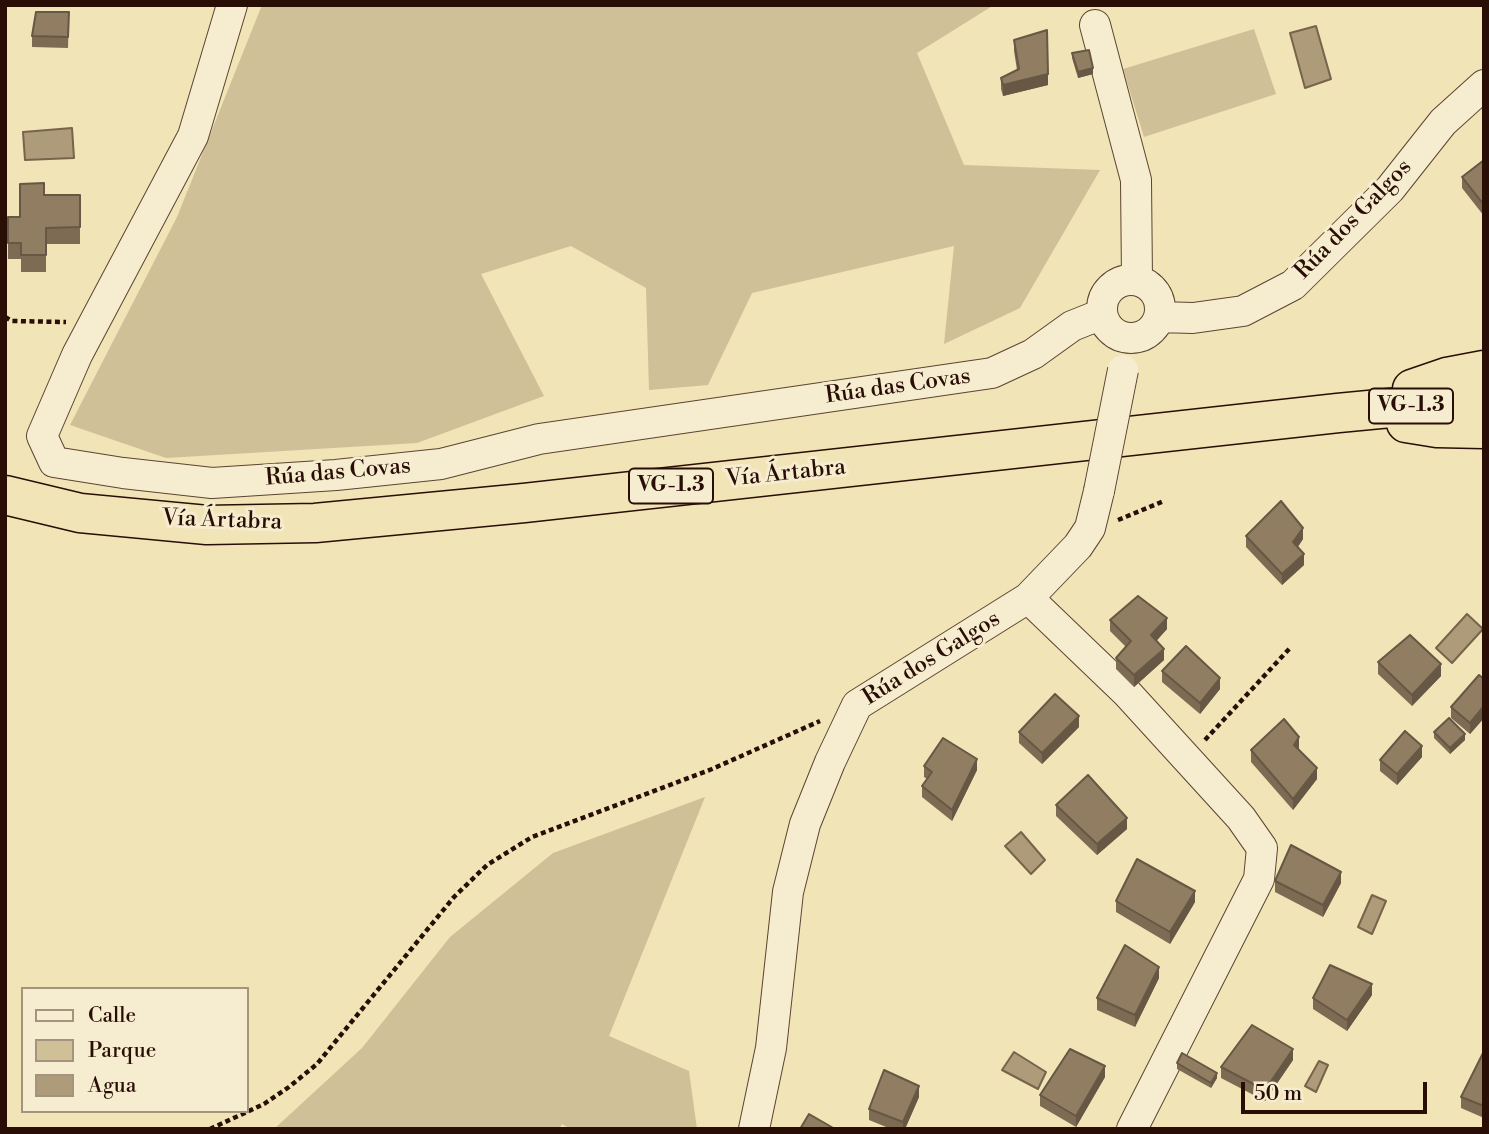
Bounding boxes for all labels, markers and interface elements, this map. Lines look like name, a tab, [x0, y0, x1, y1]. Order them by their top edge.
street label: Rúa dos Galgos	[1290, 154, 1418, 286]
street label: Rúa das Covas	[824, 363, 972, 411]
road number: VG-1.3	[1369, 388, 1453, 424]
street label: Rúa das Covas	[264, 453, 412, 493]
street label: Vía Ártabra	[725, 454, 847, 494]
road number: VG-1.3	[629, 468, 713, 504]
street label: Vía Ártabra	[161, 505, 283, 537]
street label: Rúa dos Galgos	[858, 606, 1006, 712]
legend	[21, 987, 248, 1113]
text: Calle	[88, 1003, 136, 1029]
text: Parque	[88, 1038, 156, 1064]
scale bar	[1244, 1068, 1430, 1112]
text: Agua	[88, 1073, 136, 1099]
text: 50 m	[1254, 1081, 1302, 1107]

